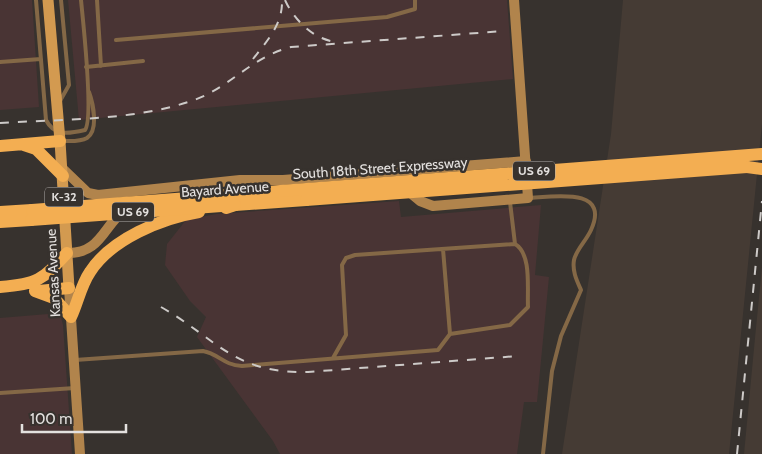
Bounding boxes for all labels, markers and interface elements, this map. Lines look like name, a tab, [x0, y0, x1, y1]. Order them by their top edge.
street label: South 18th Street Expressway	[292, 153, 468, 183]
road number: US 69	[513, 162, 555, 180]
street label: Bayard Avenue	[180, 177, 270, 201]
road number: K-32	[45, 188, 83, 206]
road number: US 69	[112, 202, 154, 222]
street label: Kansas Avenue	[42, 228, 64, 318]
scale bar	[22, 402, 126, 434]
text: 100 m	[30, 410, 72, 428]

